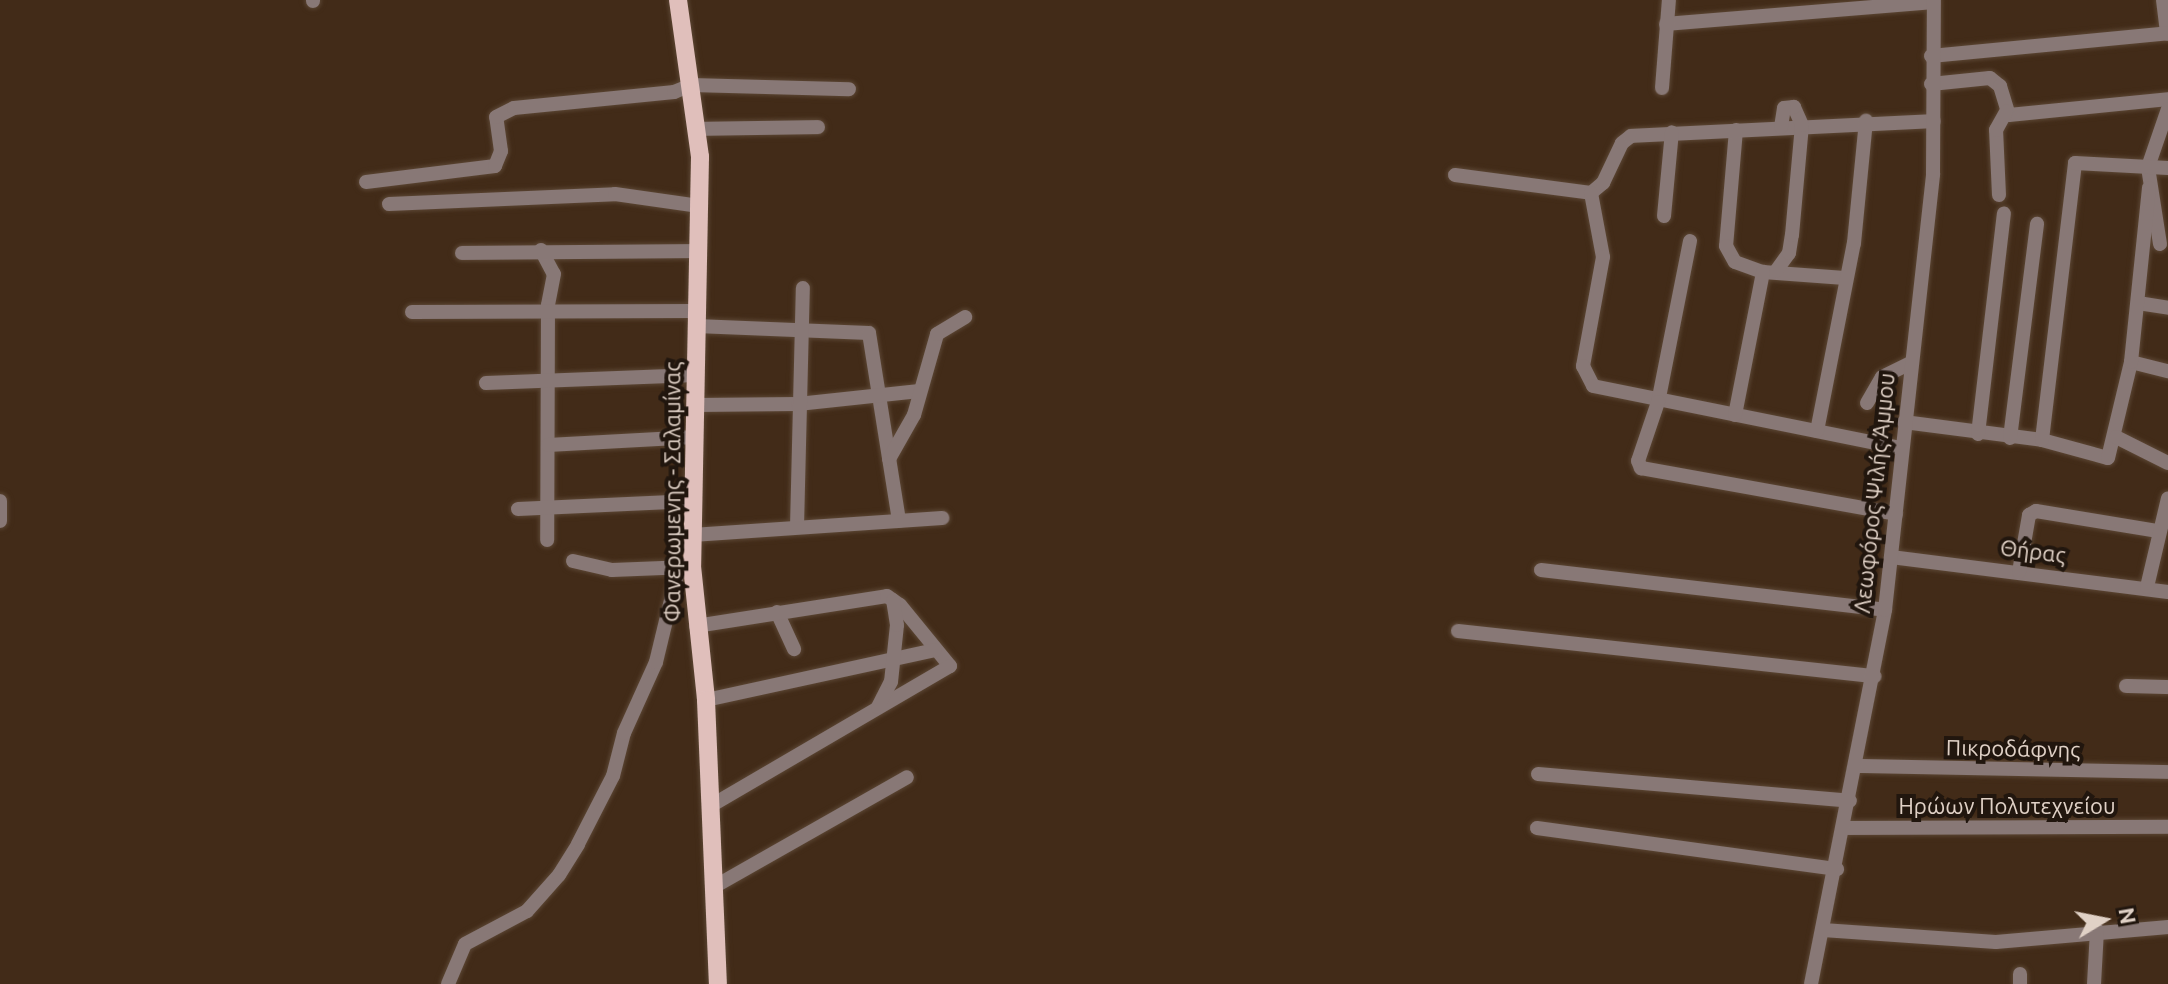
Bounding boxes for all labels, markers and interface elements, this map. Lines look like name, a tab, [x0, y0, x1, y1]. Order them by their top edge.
street label: Φανερωμενης - Σαλαμίνας	[659, 362, 685, 622]
street label: Λεωφόρος Ψιλής Άμμου	[1848, 372, 1900, 614]
street label: Θήρας	[1999, 534, 2067, 568]
street label: Πικροδάφνης	[1946, 734, 2080, 762]
street label: Ηρώων Πολυτεχνείου	[1899, 793, 2115, 819]
north arrow	[2064, 880, 2144, 960]
text: N	[2114, 905, 2142, 926]

